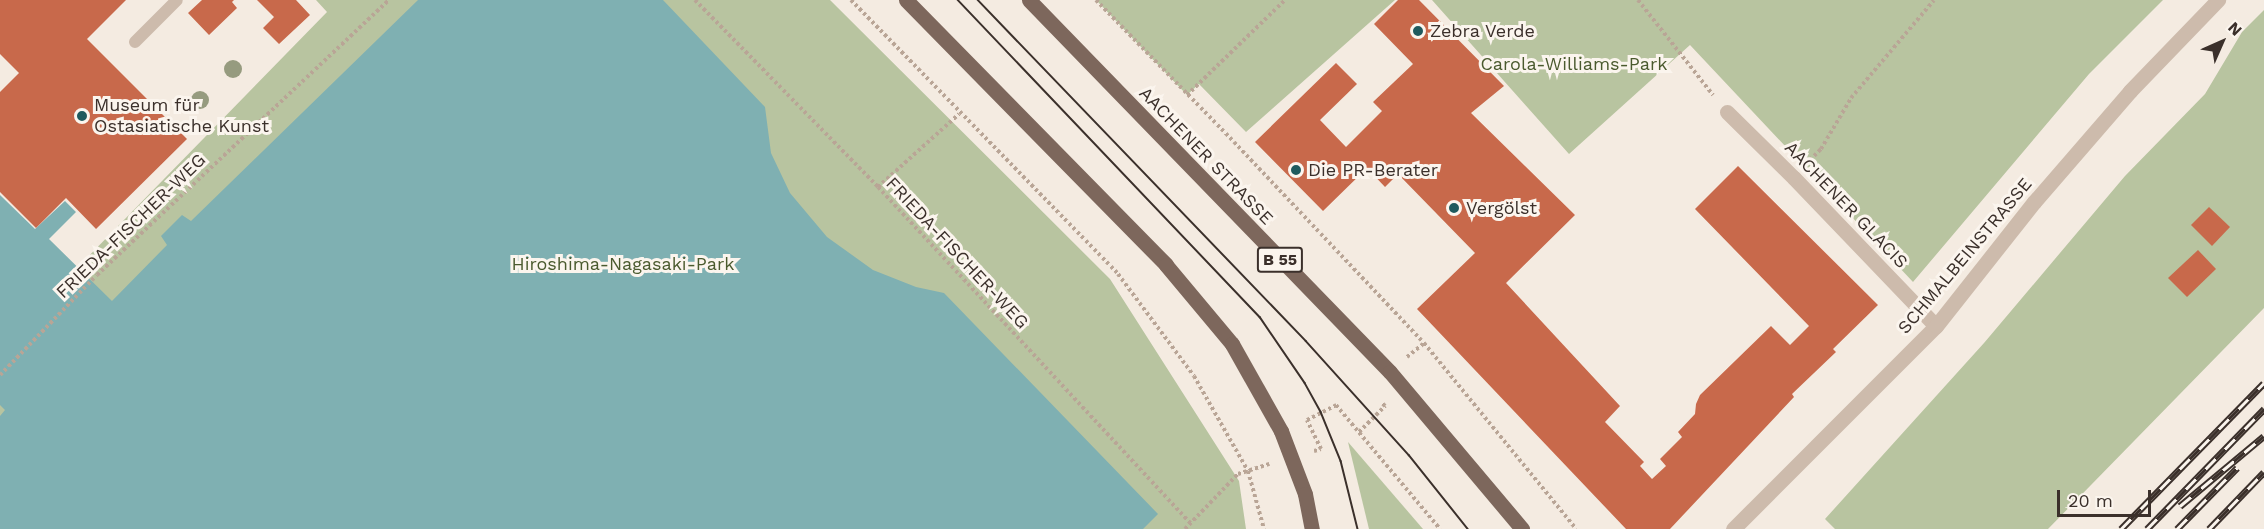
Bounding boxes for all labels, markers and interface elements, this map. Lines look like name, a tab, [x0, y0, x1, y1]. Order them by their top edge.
north arrow	[2192, 12, 2252, 72]
text: N	[2224, 18, 2246, 40]
place label: Zebra Verde	[1430, 20, 1536, 42]
marker: Zebra Verde	[1411, 24, 1425, 38]
park label: Carola-Williams-Park	[1481, 53, 1667, 75]
street label: AACHENER STRASSE	[1135, 83, 1277, 229]
place label: Museum für Ostasiatische Kunst	[94, 95, 269, 138]
marker: Museum für Ostasiatische Kunst	[75, 109, 89, 123]
street label: AACHENER GLACIS	[1780, 137, 1912, 273]
street label: FRIEDA-FISCHER-WEG	[52, 149, 210, 303]
place label: Die PR-Berater	[1308, 159, 1438, 181]
marker: Die PR-Berater	[1289, 163, 1303, 177]
street label: FRIEDA-FISCHER-WEG	[881, 173, 1033, 333]
street label: SCHMALBEINSTRASSE	[1893, 174, 2037, 338]
place label: Vergölst	[1466, 197, 1537, 219]
marker: Vergölst	[1447, 201, 1461, 215]
road number: B 55	[1256, 247, 1304, 273]
park label: Hiroshima-Nagasaki-Park	[511, 253, 735, 275]
scale bar	[2060, 478, 2154, 516]
text: 20 m	[2068, 490, 2113, 511]

